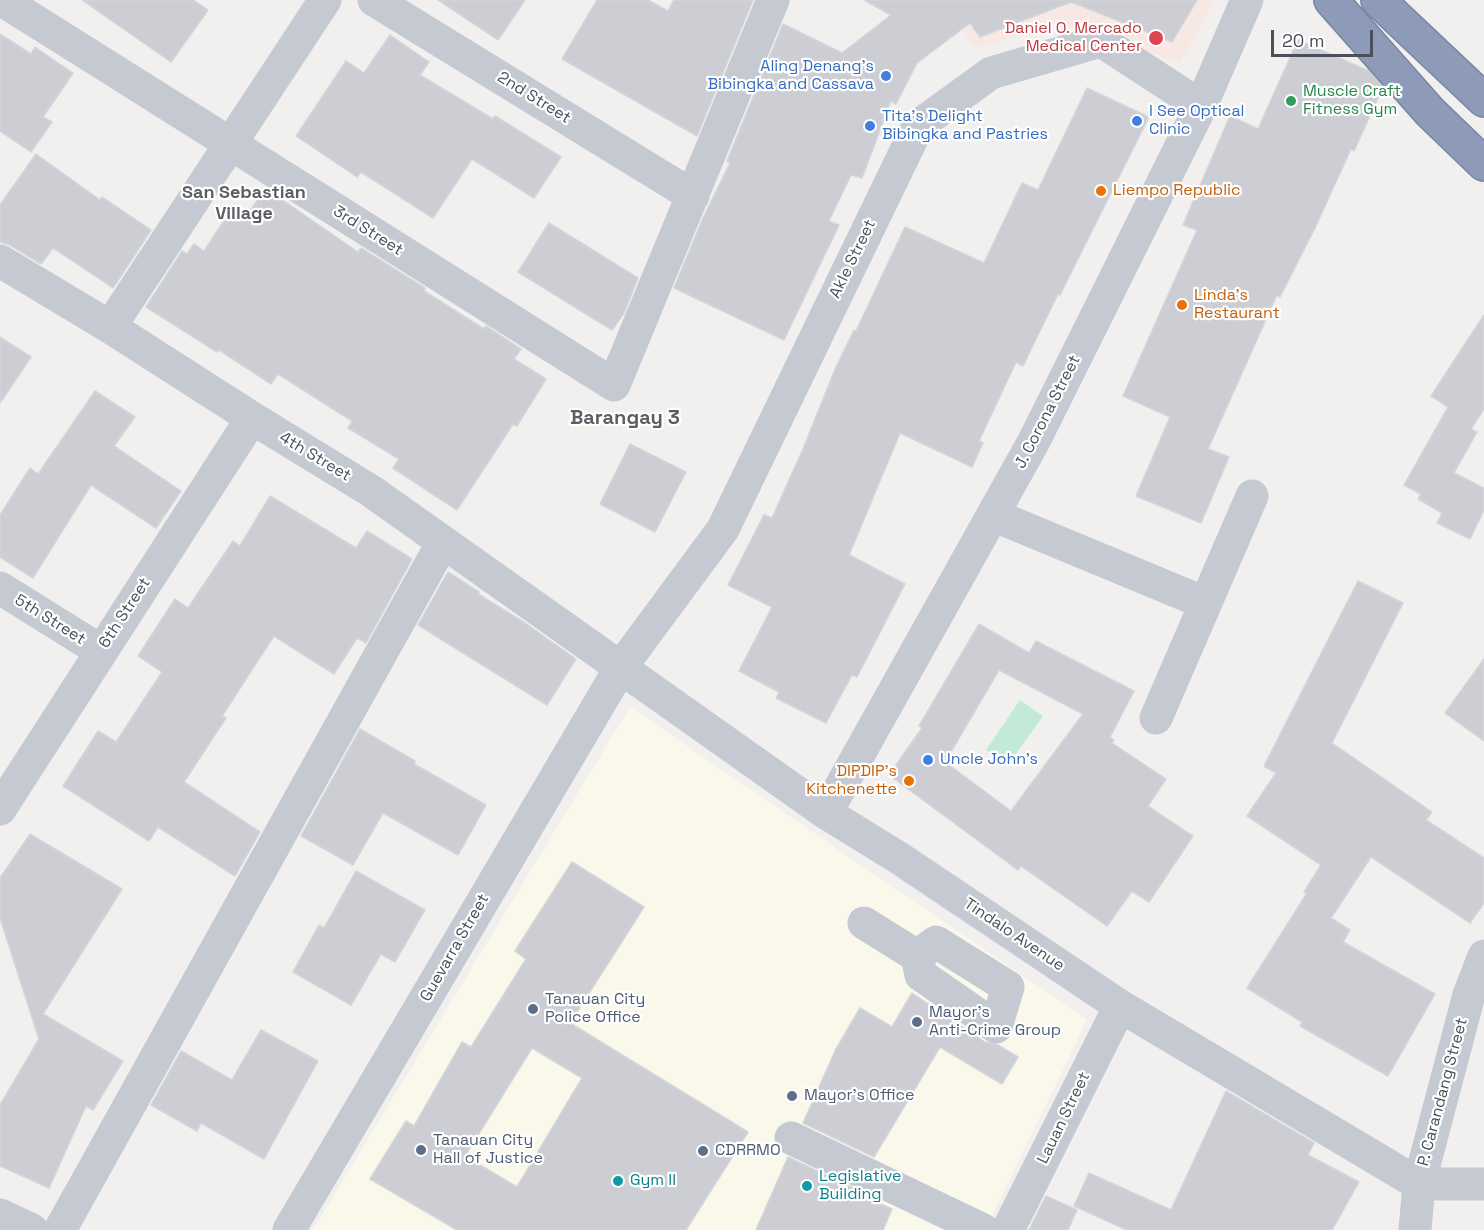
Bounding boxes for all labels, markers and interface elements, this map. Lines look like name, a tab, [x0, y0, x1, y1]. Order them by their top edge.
scale bar	[1274, 18, 1376, 56]
place label: Daniel O. Mercado Medical Center	[1005, 19, 1142, 57]
marker: Daniel O. Mercado Medical Center	[1147, 29, 1165, 47]
text: 20 m	[1282, 29, 1325, 52]
place label: Aling Denang's Bibingka and Cassava	[707, 57, 874, 95]
street label: 2nd Street	[494, 68, 574, 128]
marker: Aling Denang's Bibingka and Cassava	[879, 69, 893, 83]
place label: Muscle Craft Fitness Gym	[1303, 82, 1401, 120]
marker: Muscle Craft Fitness Gym	[1284, 94, 1298, 108]
place label: I See Optical Clinic	[1149, 102, 1245, 140]
place label: Tita's Delight Bibingka and Pastries	[882, 107, 1048, 145]
marker: I See Optical Clinic	[1130, 114, 1144, 128]
marker: Tita's Delight Bibingka and Pastries	[863, 119, 877, 133]
place label: Liempo Republic	[1113, 181, 1241, 201]
district label: San Sebastian Village	[182, 182, 306, 224]
marker: Liempo Republic	[1094, 184, 1108, 198]
street label: 3rd Street	[330, 202, 406, 260]
street label: Akle Street	[826, 217, 880, 301]
place label: Linda's Restaurant	[1194, 286, 1280, 324]
marker: Linda's Restaurant	[1175, 298, 1189, 312]
street label: J. Corona Street	[1011, 352, 1085, 472]
district label: Barangay 3	[570, 407, 680, 431]
street label: 4th Street	[276, 428, 354, 486]
street label: 6th Street	[95, 574, 155, 652]
street label: 5th Street	[11, 591, 89, 649]
place label: Uncle John's	[940, 750, 1038, 770]
marker: Uncle John's	[921, 753, 935, 767]
place label: DIPDIP’s Kitchenette	[806, 762, 897, 800]
marker: DIPDIP’s Kitchenette	[902, 774, 916, 788]
street label: Guevarra Street	[416, 891, 494, 1005]
street label: Tindalo Avenue	[960, 894, 1068, 976]
place label: Tanauan City Police Office	[545, 990, 645, 1028]
marker: Tanauan City Police Office	[526, 1002, 540, 1016]
place label: Mayor's Anti-Crime Group	[929, 1003, 1061, 1041]
marker: Mayor's Anti-Crime Group	[910, 1015, 924, 1029]
street label: P. Carandang Street	[1414, 1016, 1472, 1168]
street label: Lauan Street	[1034, 1069, 1094, 1167]
place label: Mayor's Office	[804, 1086, 915, 1106]
marker: Mayor's Office	[785, 1089, 799, 1103]
place label: Tanauan City Hall of Justice	[433, 1131, 543, 1169]
place label: CDRRMO	[715, 1141, 781, 1161]
marker: Tanauan City Hall of Justice	[414, 1143, 428, 1157]
marker: CDRRMO	[696, 1144, 710, 1158]
place label: Legislative Building	[819, 1167, 901, 1205]
place label: Gym II	[630, 1171, 676, 1191]
marker: Gym II	[611, 1174, 625, 1188]
marker: Legislative Building	[800, 1179, 814, 1193]

